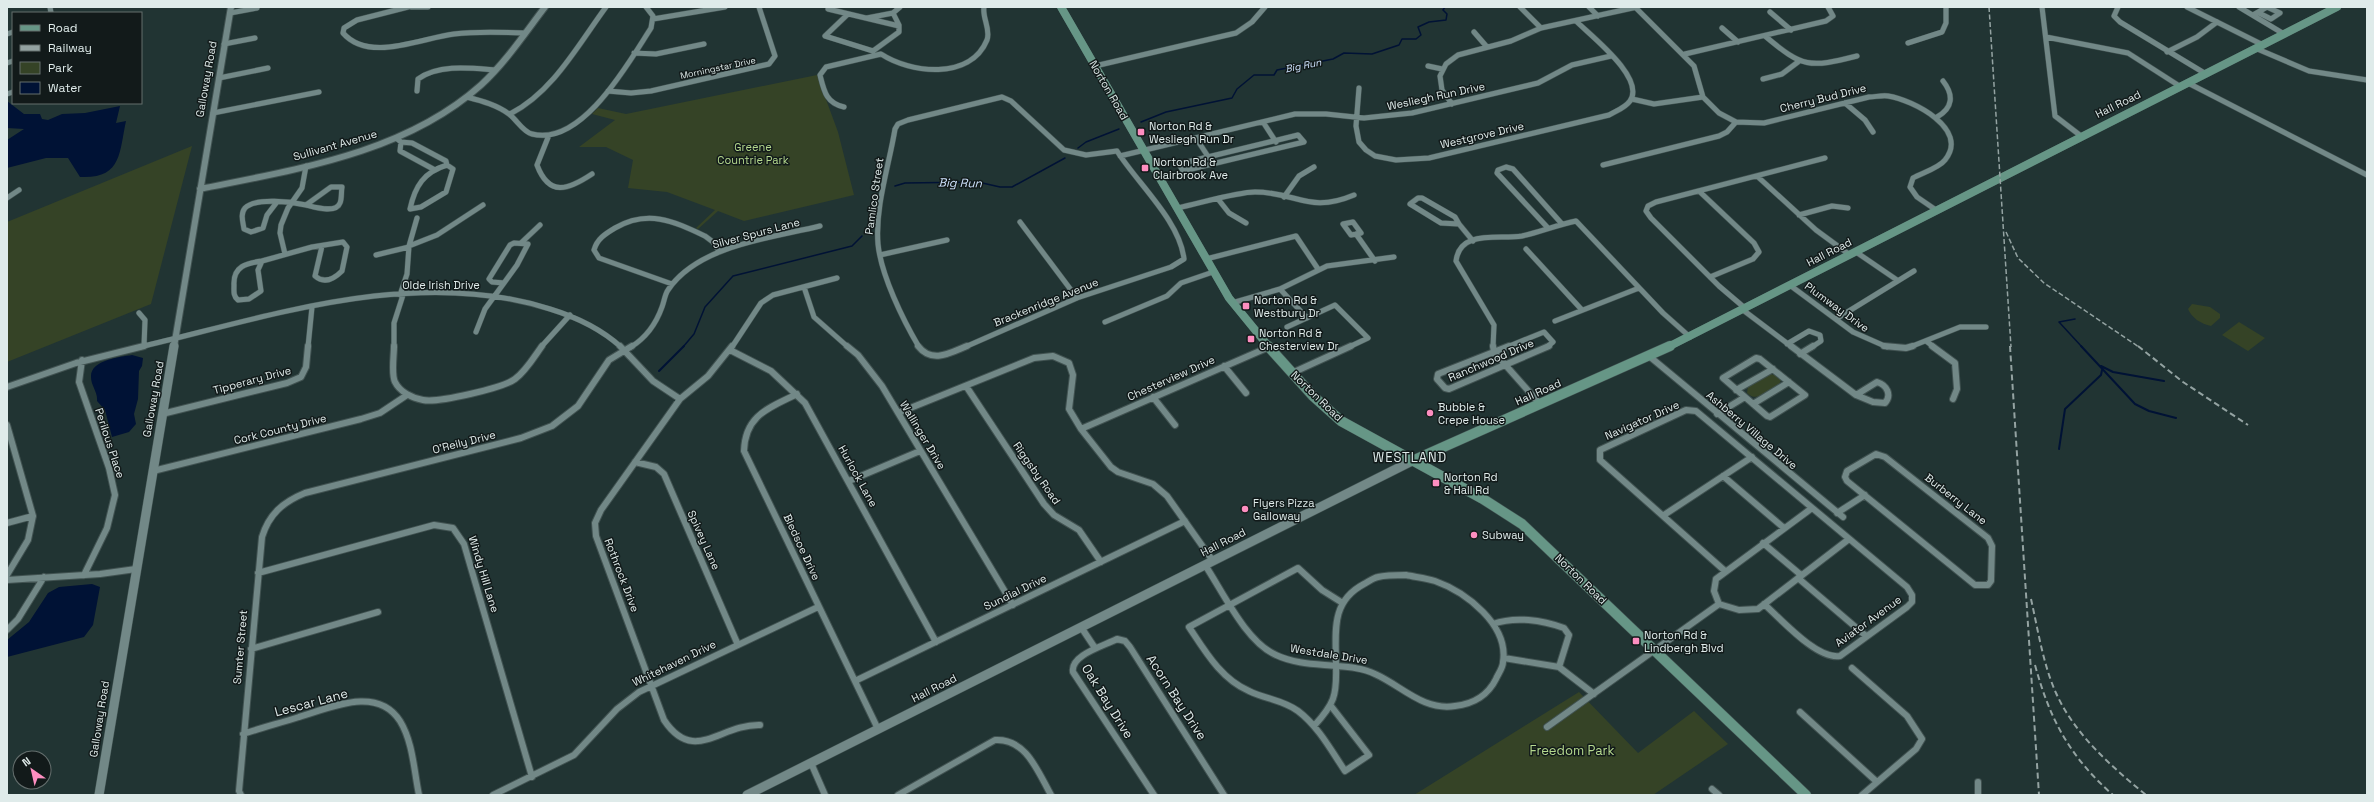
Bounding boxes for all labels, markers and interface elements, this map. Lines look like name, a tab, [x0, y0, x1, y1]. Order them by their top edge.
legend	[12, 12, 142, 104]
text: Road	[48, 20, 77, 36]
text: Railway	[48, 40, 92, 56]
street label: Galloway Road	[192, 40, 220, 118]
street label: Morningstar Drive	[679, 54, 757, 82]
water label: Big Run	[1284, 55, 1323, 75]
street label: Norton Road	[1086, 58, 1132, 122]
text: Park	[48, 60, 73, 76]
street label: Wesliegh Run Drive	[1386, 79, 1486, 113]
text: Water	[48, 80, 82, 96]
street label: Cherry Bud Drive	[1778, 81, 1868, 115]
street label: Hall Road	[2093, 87, 2143, 121]
place label: Norton Rd & Wesliegh Run Dr	[1149, 119, 1234, 146]
street label: Westgrove Drive	[1439, 119, 1525, 151]
street label: Sullivant Avenue	[291, 126, 379, 164]
marker: Norton Rd & Wesliegh Run Dr	[1136, 127, 1146, 137]
park label: Greene Countrie Park	[717, 140, 789, 167]
place label: Norton Rd & Clairbrook Ave	[1153, 155, 1228, 182]
street label: Pamlico Street	[862, 157, 886, 235]
marker: Norton Rd & Clairbrook Ave	[1140, 163, 1150, 173]
water label: Big Run	[938, 175, 983, 191]
street label: Silver Spurs Lane	[711, 215, 801, 251]
street label: Hall Road	[1804, 235, 1854, 269]
street label: Brackenridge Avenue	[991, 275, 1101, 329]
street label: Olde Irish Drive	[402, 278, 480, 292]
street label: Plumway Drive	[1802, 279, 1872, 335]
place label: Norton Rd & Westbury Dr	[1254, 293, 1320, 320]
marker: Norton Rd & Westbury Dr	[1241, 301, 1251, 311]
place label: Norton Rd & Chesterview Dr	[1259, 326, 1339, 353]
marker: Norton Rd & Chesterview Dr	[1246, 334, 1256, 344]
street label: Ranchwood Drive	[1446, 336, 1536, 384]
street label: Chesterview Drive	[1125, 352, 1217, 404]
street label: Galloway Road	[139, 360, 167, 438]
street label: Tipperary Drive	[212, 363, 292, 397]
street label: Norton Road	[1288, 368, 1346, 424]
street label: Hall Road	[1513, 376, 1563, 408]
street label: Ashberry Village Drive	[1704, 388, 1800, 472]
street label: Navigator Drive	[1603, 397, 1681, 443]
street label: Wallinger Drive	[897, 398, 949, 472]
place label: Bubble & Crepe House	[1438, 400, 1505, 427]
street label: Perilous Place	[92, 406, 128, 480]
marker: Bubble & Crepe House	[1425, 408, 1435, 418]
street label: Cork County Drive	[232, 411, 328, 447]
street label: O'Reily Drive	[431, 427, 497, 457]
street label: Riggsby Road	[1010, 439, 1064, 507]
street label: Hurlock Lane	[835, 443, 881, 509]
district label: WESTLAND	[1373, 449, 1447, 466]
place label: Norton Rd & Hall Rd	[1444, 470, 1498, 497]
street label: Burberry Lane	[1922, 470, 1990, 528]
marker: Norton Rd & Hall Rd	[1431, 478, 1441, 488]
place label: Flyers Pizza Galloway	[1253, 496, 1315, 523]
marker: Flyers Pizza Galloway	[1240, 504, 1250, 514]
street label: Spivey Lane	[685, 508, 723, 572]
street label: Bledsoe Drive	[780, 511, 824, 583]
street label: Hall Road	[1198, 525, 1248, 559]
place label: Subway	[1482, 528, 1524, 542]
marker: Subway	[1469, 530, 1479, 540]
street label: Windy Hill Lane	[466, 534, 502, 614]
street label: Rothrock Drive	[602, 536, 642, 614]
street label: Norton Road	[1552, 551, 1610, 607]
street label: Sundial Drive	[981, 571, 1049, 613]
street label: Aviator Avenue	[1832, 592, 1904, 650]
street label: Sumter Street	[230, 609, 250, 685]
place label: Norton Rd & Lindbergh Blvd	[1644, 628, 1723, 655]
marker: Norton Rd & Lindbergh Blvd	[1631, 636, 1641, 646]
street label: Whitehaven Drive	[630, 637, 718, 689]
street label: Westdale Drive	[1289, 641, 1369, 667]
street label: Acorn Bay Drive	[1143, 651, 1211, 743]
street label: Oak Bay Drive	[1078, 661, 1137, 742]
street label: Hall Road	[909, 671, 959, 705]
street label: Galloway Road	[86, 680, 112, 758]
street label: Lescar Lane	[273, 685, 350, 720]
park label: Freedom Park	[1529, 742, 1615, 759]
north arrow	[12, 750, 52, 790]
text: N	[19, 754, 33, 770]

